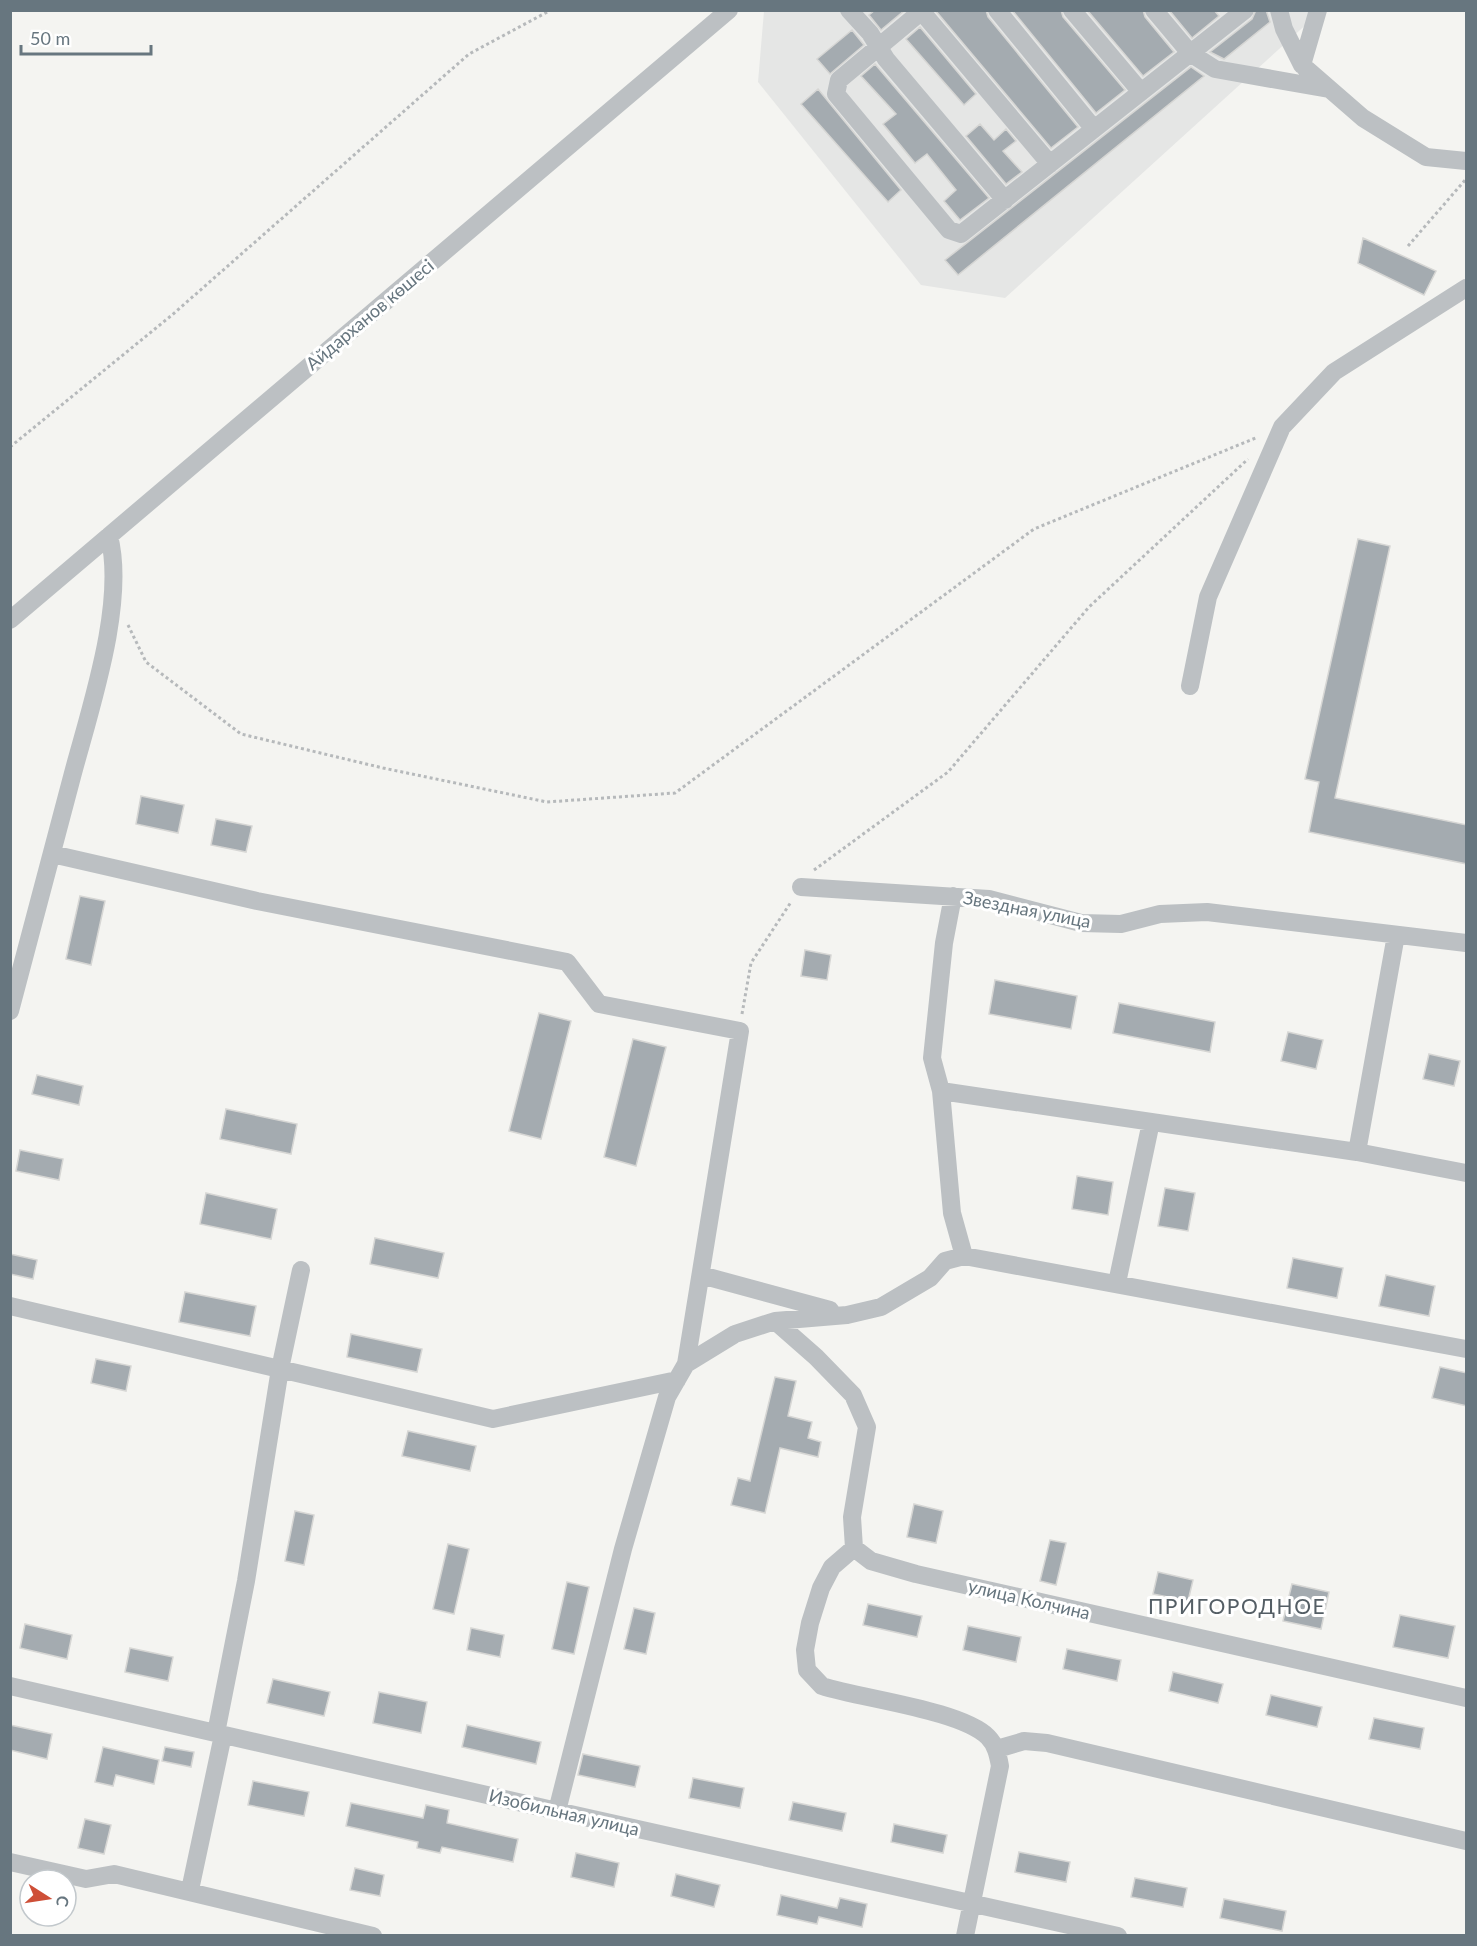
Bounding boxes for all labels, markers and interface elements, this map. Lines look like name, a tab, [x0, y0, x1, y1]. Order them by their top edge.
scale bar	[21, 18, 152, 56]
text: 50 m	[30, 27, 70, 49]
street label: Айдарханов көшесі	[301, 254, 438, 374]
street label: Звездная улица	[962, 886, 1093, 932]
street label: улица Колчина	[966, 1574, 1092, 1624]
district label: ПРИГОРОДНОЕ	[1148, 1593, 1326, 1618]
street label: Изобильная улица	[487, 1784, 642, 1840]
north arrow	[18, 1868, 78, 1928]
text: С	[53, 1894, 74, 1909]

